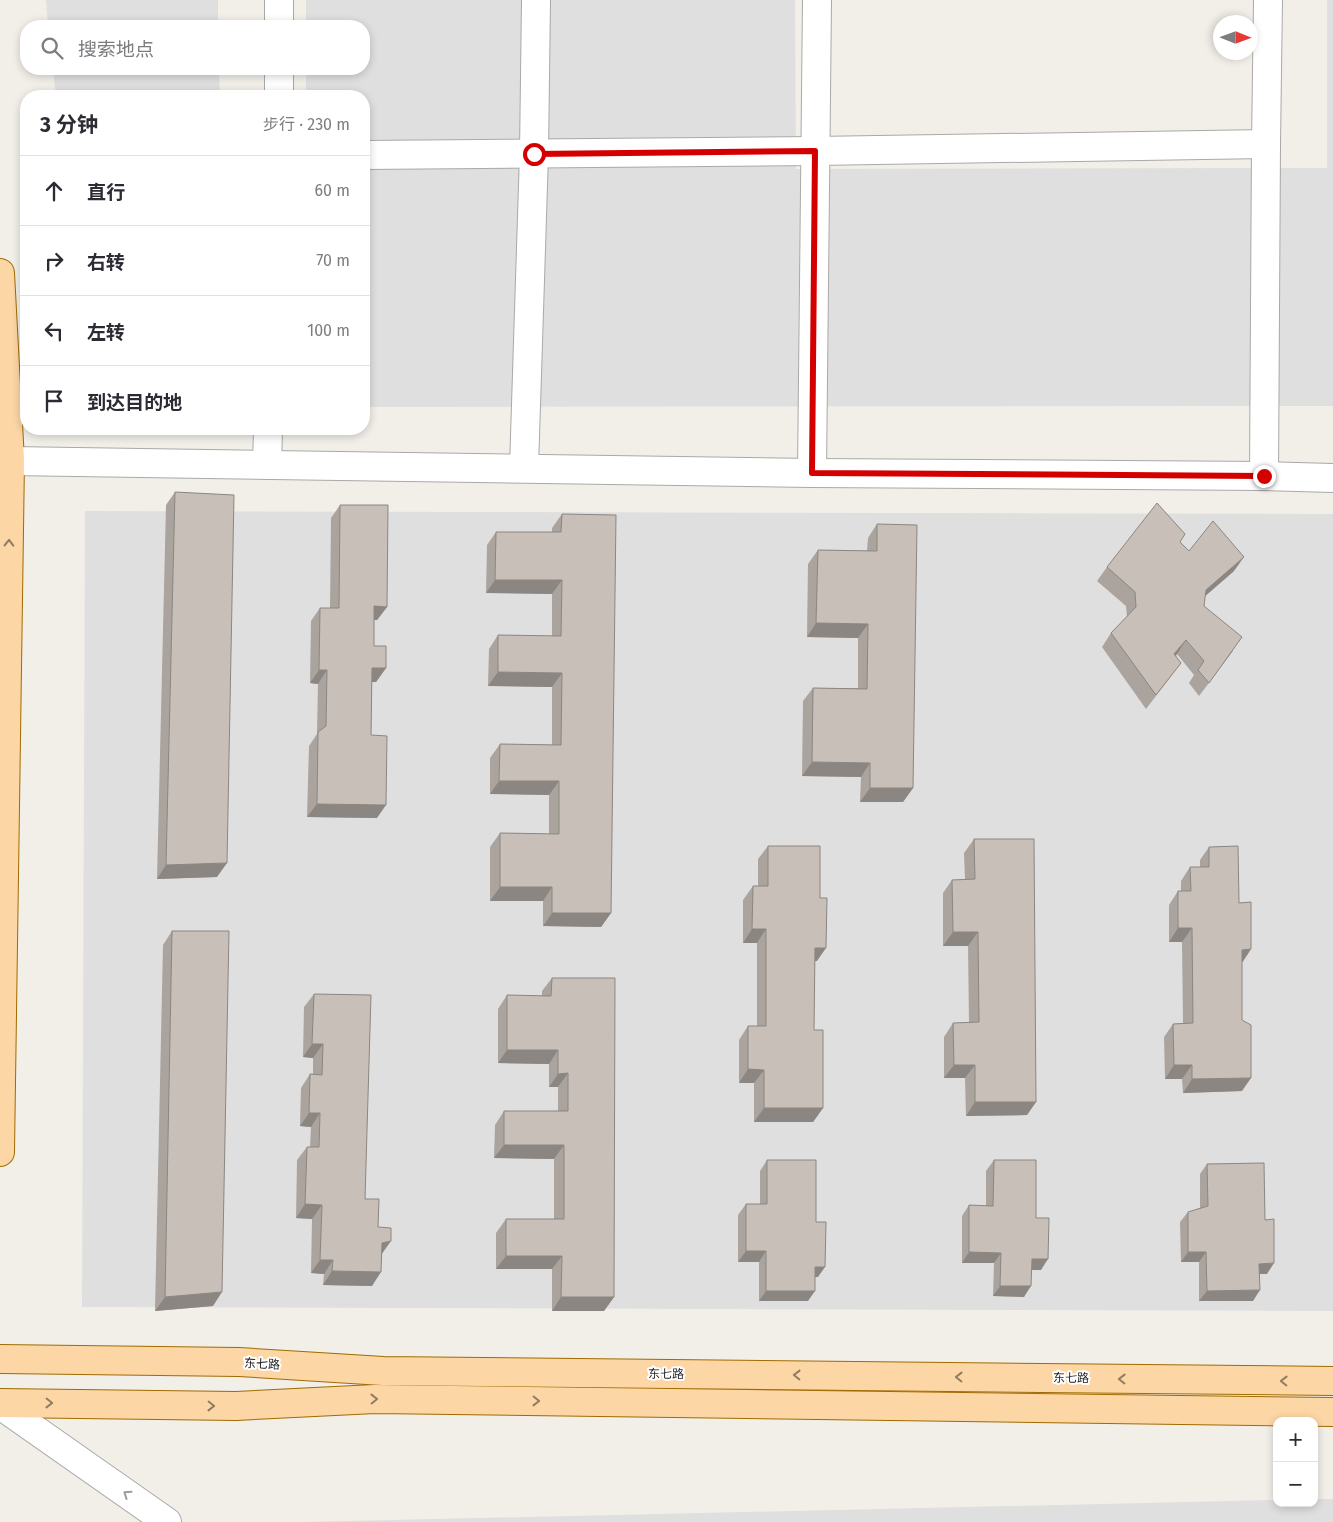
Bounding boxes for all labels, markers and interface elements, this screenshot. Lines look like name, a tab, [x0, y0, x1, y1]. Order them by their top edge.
north arrow	[1213, 15, 1258, 60]
search box	[20, 20, 370, 75]
icon: search	[38, 34, 66, 62]
text: 搜索地点	[78, 38, 154, 61]
text: 3 分钟	[40, 112, 98, 138]
text: 步行 · 230 m	[263, 115, 350, 134]
route start	[523, 143, 546, 166]
icon: ahead	[40, 177, 68, 205]
text: 直行	[87, 181, 125, 204]
text: 60 m	[315, 181, 350, 200]
icon: right	[40, 247, 68, 275]
text: 右转	[87, 251, 125, 274]
text: 70 m	[316, 251, 350, 270]
icon: left	[40, 317, 68, 345]
text: 左转	[87, 321, 125, 344]
text: 100 m	[307, 321, 350, 340]
icon: arrive	[40, 387, 68, 415]
text: 到达目的地	[87, 391, 182, 414]
route end	[1253, 465, 1276, 488]
one-way arrow	[4, 539, 14, 546]
street label: 东七路	[244, 1356, 280, 1372]
street label: 东七路	[648, 1367, 684, 1381]
one-way arrow	[793, 1370, 800, 1380]
street label: 东七路	[1053, 1371, 1089, 1385]
one-way arrow	[955, 1372, 963, 1382]
one-way arrow	[1118, 1374, 1126, 1384]
one-way arrow	[1280, 1376, 1288, 1386]
one-way arrow	[370, 1394, 378, 1404]
one-way arrow	[532, 1396, 540, 1406]
one-way arrow	[45, 1398, 53, 1409]
one-way arrow	[207, 1400, 215, 1411]
map controls	[1273, 1417, 1318, 1507]
button: +	[1273, 1417, 1318, 1462]
button: −	[1273, 1462, 1318, 1507]
one-way arrow	[124, 1491, 133, 1500]

